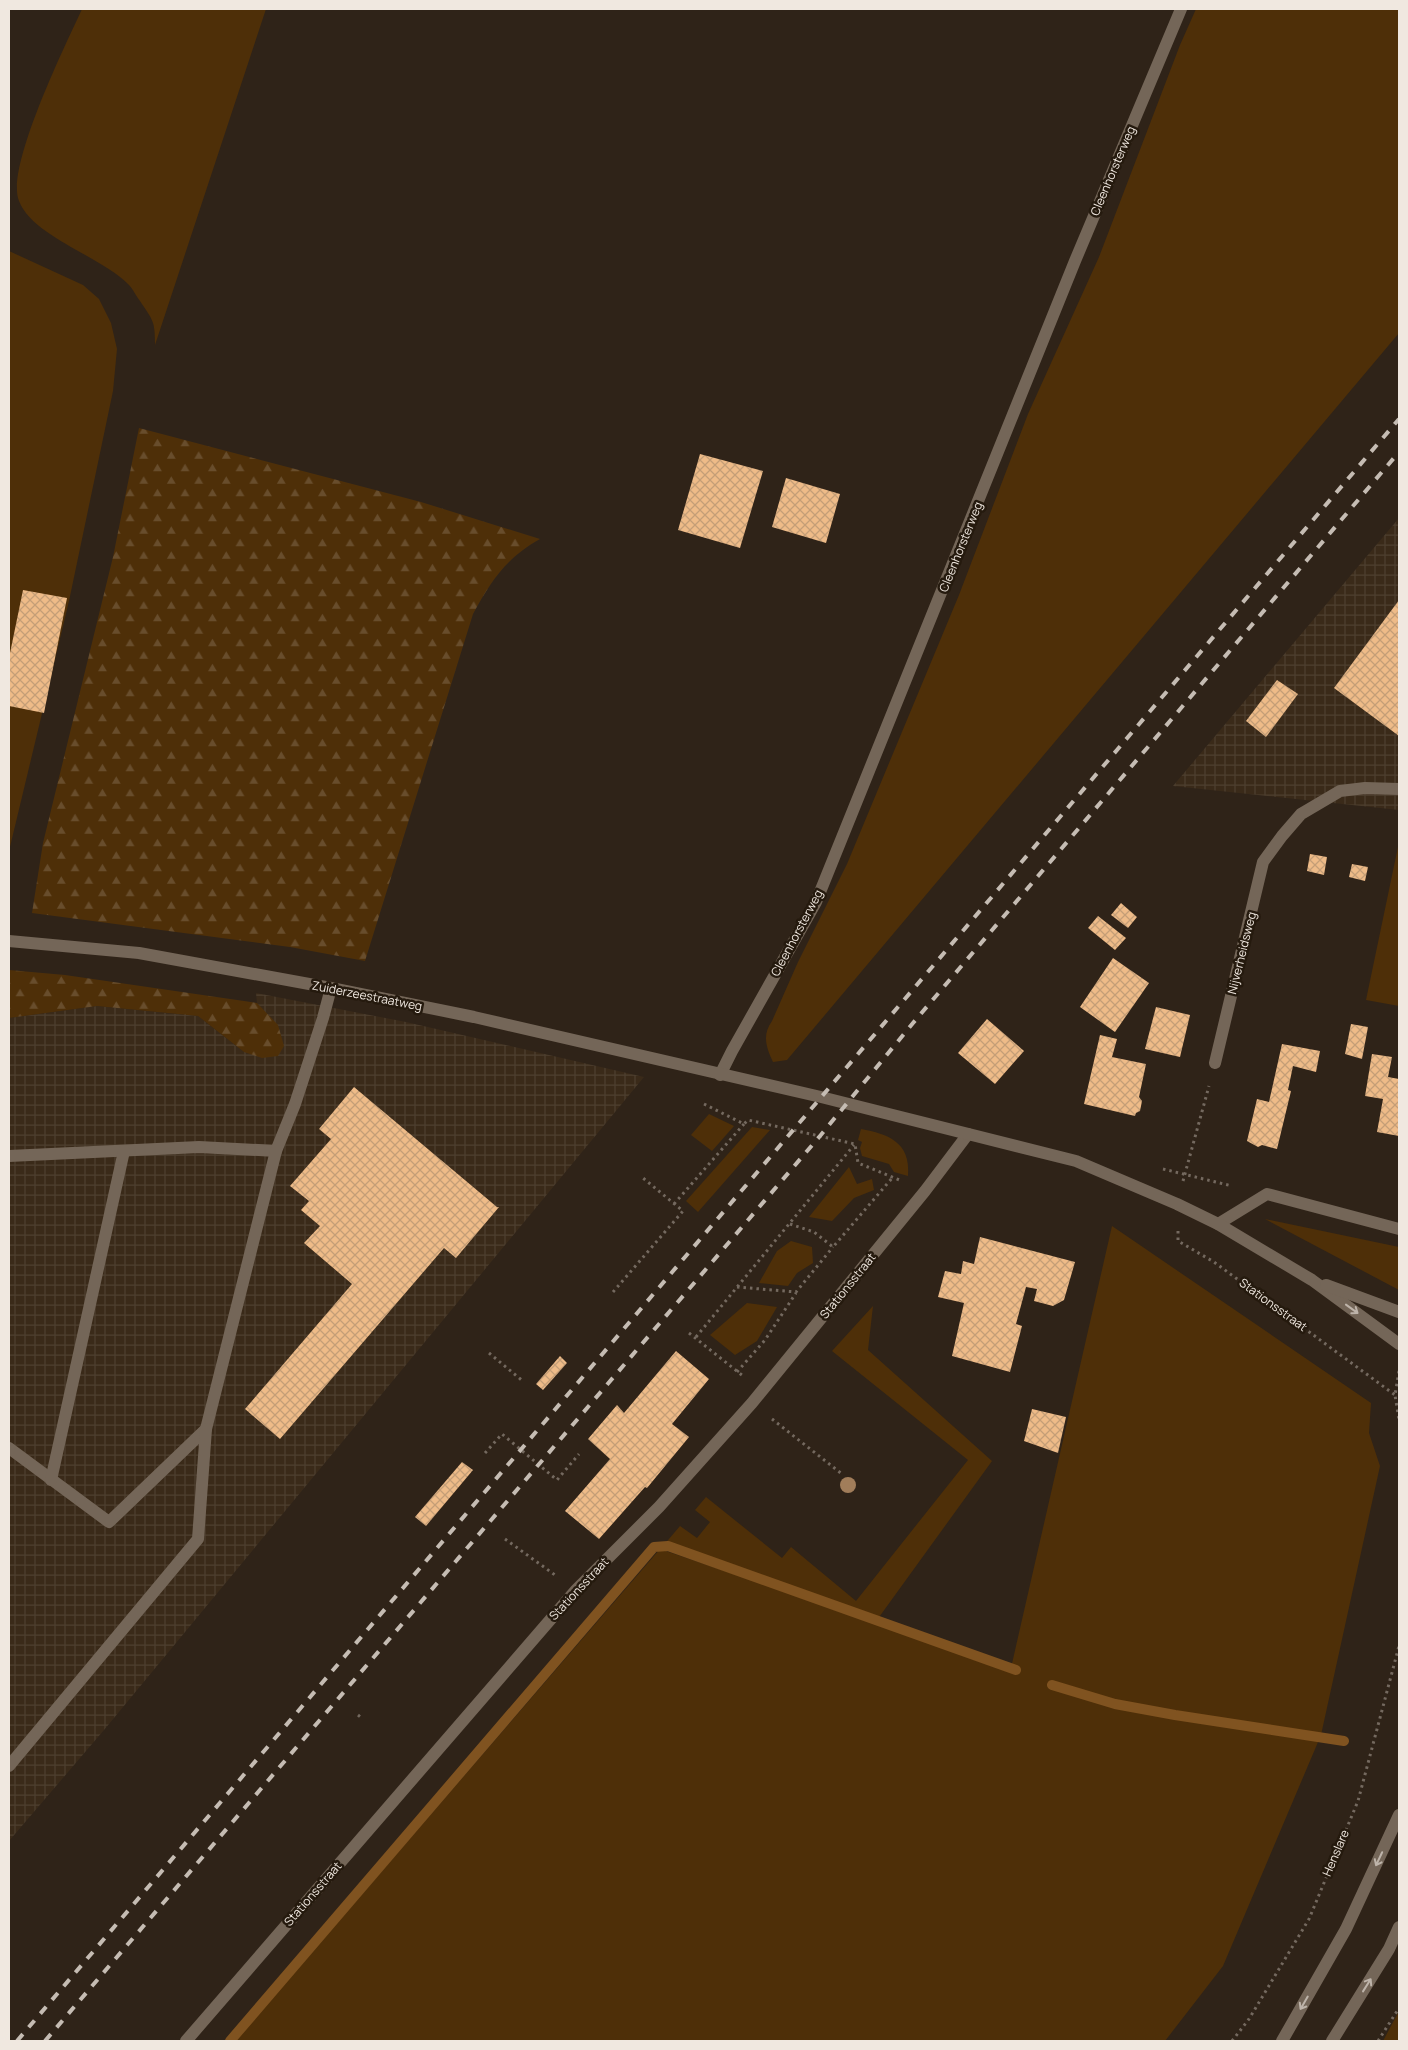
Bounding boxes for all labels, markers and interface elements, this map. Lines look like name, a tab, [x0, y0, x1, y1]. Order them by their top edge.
street label: Cleenhorsterweg	[1086, 123, 1139, 218]
street label: Cleenhorsterweg	[935, 499, 986, 594]
street label: Cleenhorsterweg	[767, 886, 827, 979]
street label: Nijverheidsweg	[1223, 910, 1260, 996]
street label: Zuiderzeestraatweg	[310, 976, 424, 1015]
street label: Stationsstraat	[816, 1249, 880, 1322]
street label: Stationsstraat	[1236, 1274, 1311, 1335]
one-way arrow	[1344, 1304, 1358, 1314]
street label: Stationsstraat	[545, 1553, 612, 1624]
street label: Henslare	[1318, 1827, 1353, 1879]
one-way arrow	[1373, 1851, 1383, 1866]
street label: Stationsstraat	[280, 1858, 346, 1930]
one-way arrow	[1363, 1978, 1373, 1992]
one-way arrow	[1298, 1995, 1308, 2010]

